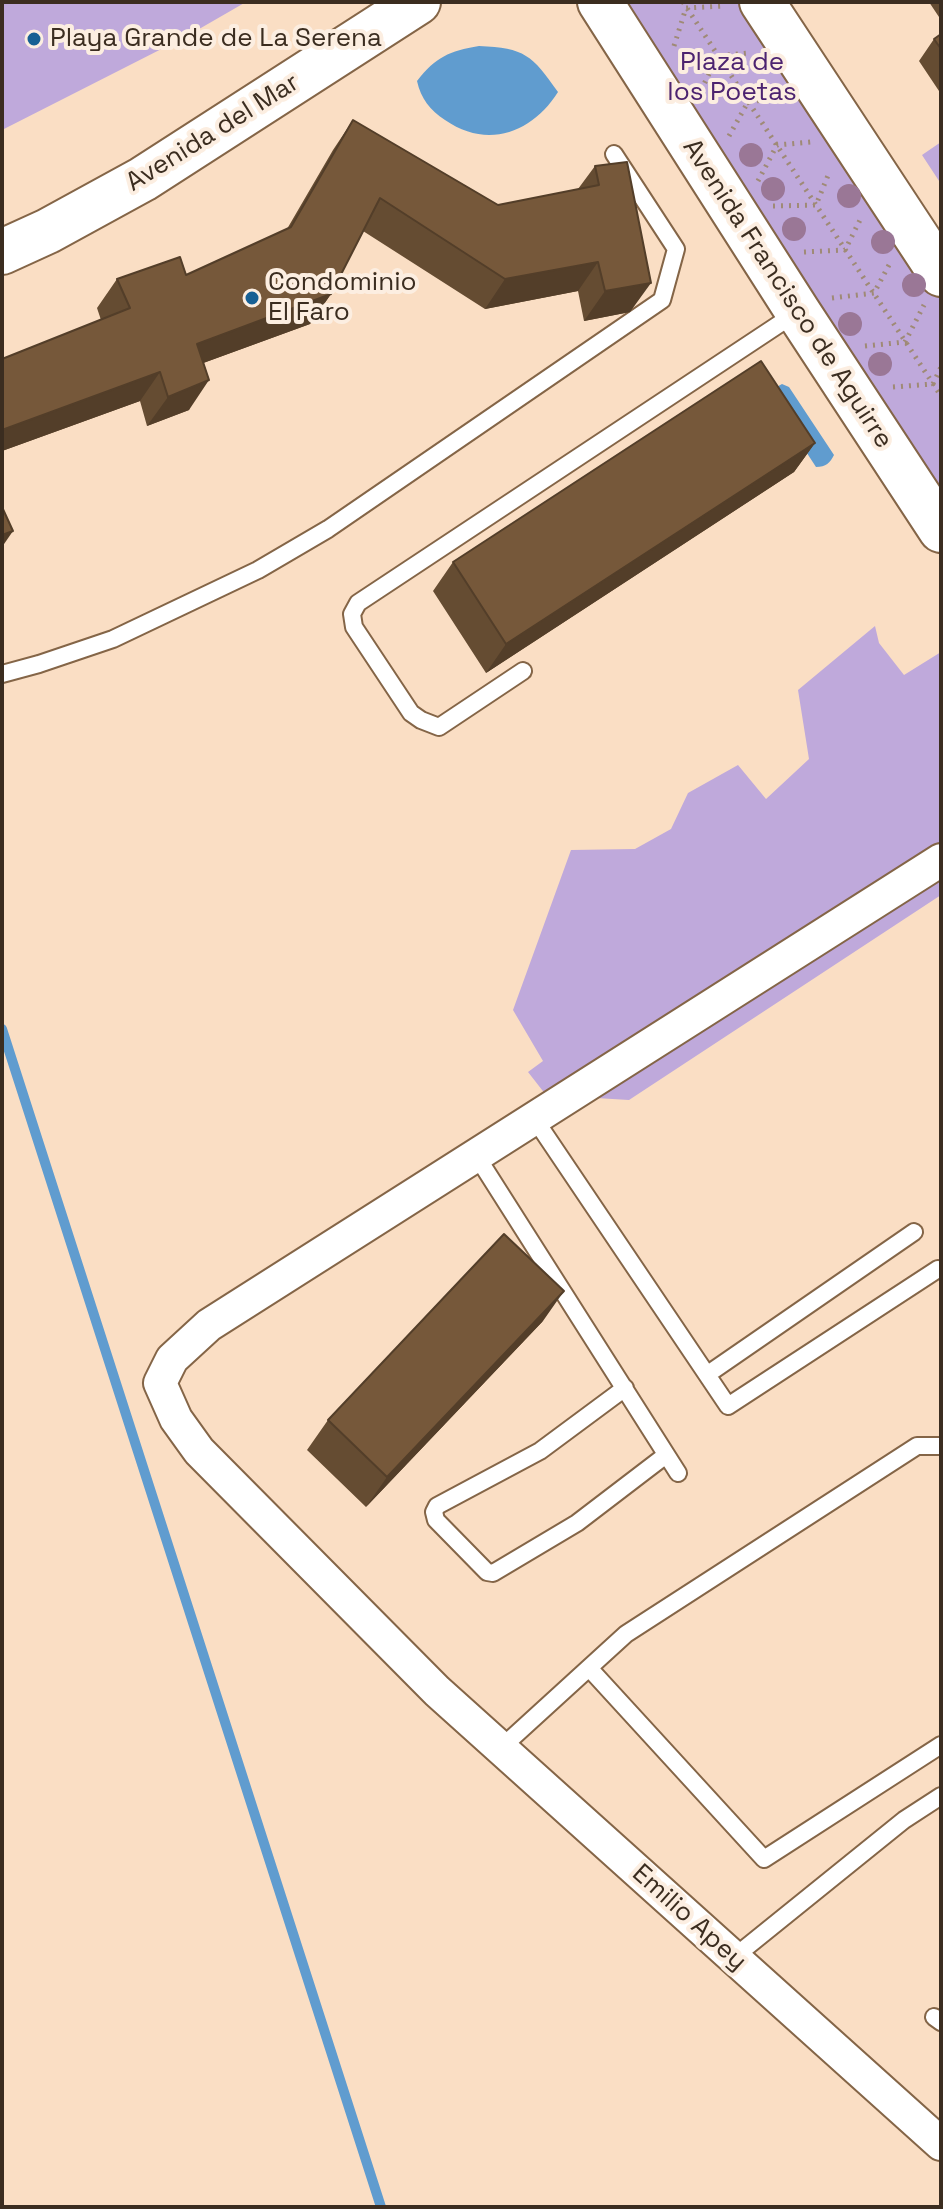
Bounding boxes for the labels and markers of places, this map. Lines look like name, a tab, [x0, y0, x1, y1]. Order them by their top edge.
place label: Playa Grande de La Serena	[50, 23, 382, 55]
marker: Playa Grande de La Serena	[25, 30, 43, 48]
place label: Condominio El Faro	[268, 267, 417, 328]
marker: Condominio El Faro	[243, 289, 261, 307]

